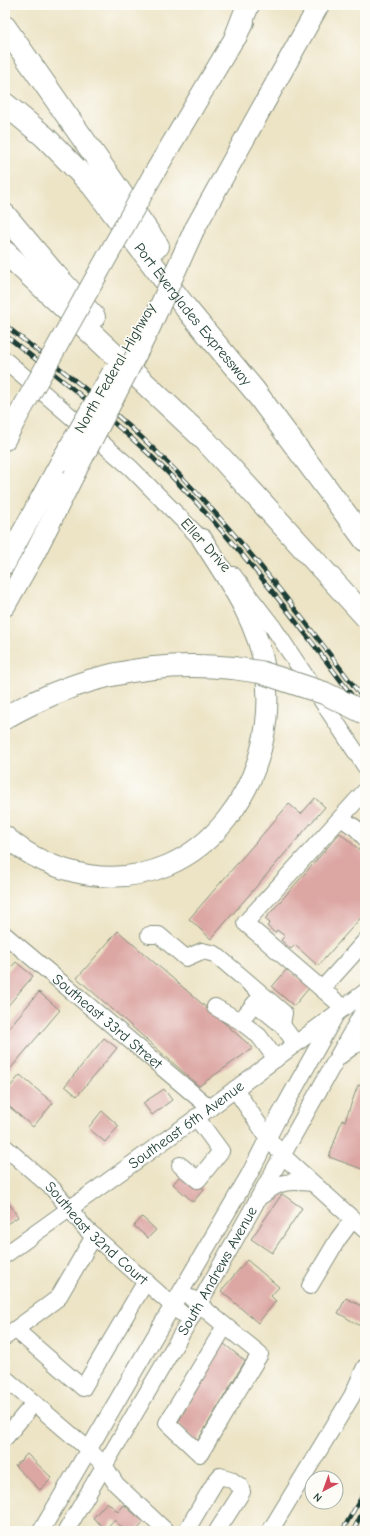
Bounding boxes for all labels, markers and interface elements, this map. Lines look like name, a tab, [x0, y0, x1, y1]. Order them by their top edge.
street label: Port Everglades Expressway	[130, 239, 256, 389]
street label: North Federal Highway	[70, 300, 160, 436]
street label: Eller Drive	[177, 514, 235, 576]
street label: Southeast 33rd Street	[49, 970, 167, 1073]
street label: Southeast 6th Avenue	[125, 1077, 248, 1173]
street label: Southeast 32nd Court	[42, 1177, 152, 1289]
street label: South Andrews Avenue	[174, 1203, 261, 1339]
north arrow	[304, 1470, 344, 1510]
text: N	[311, 1490, 325, 1504]

